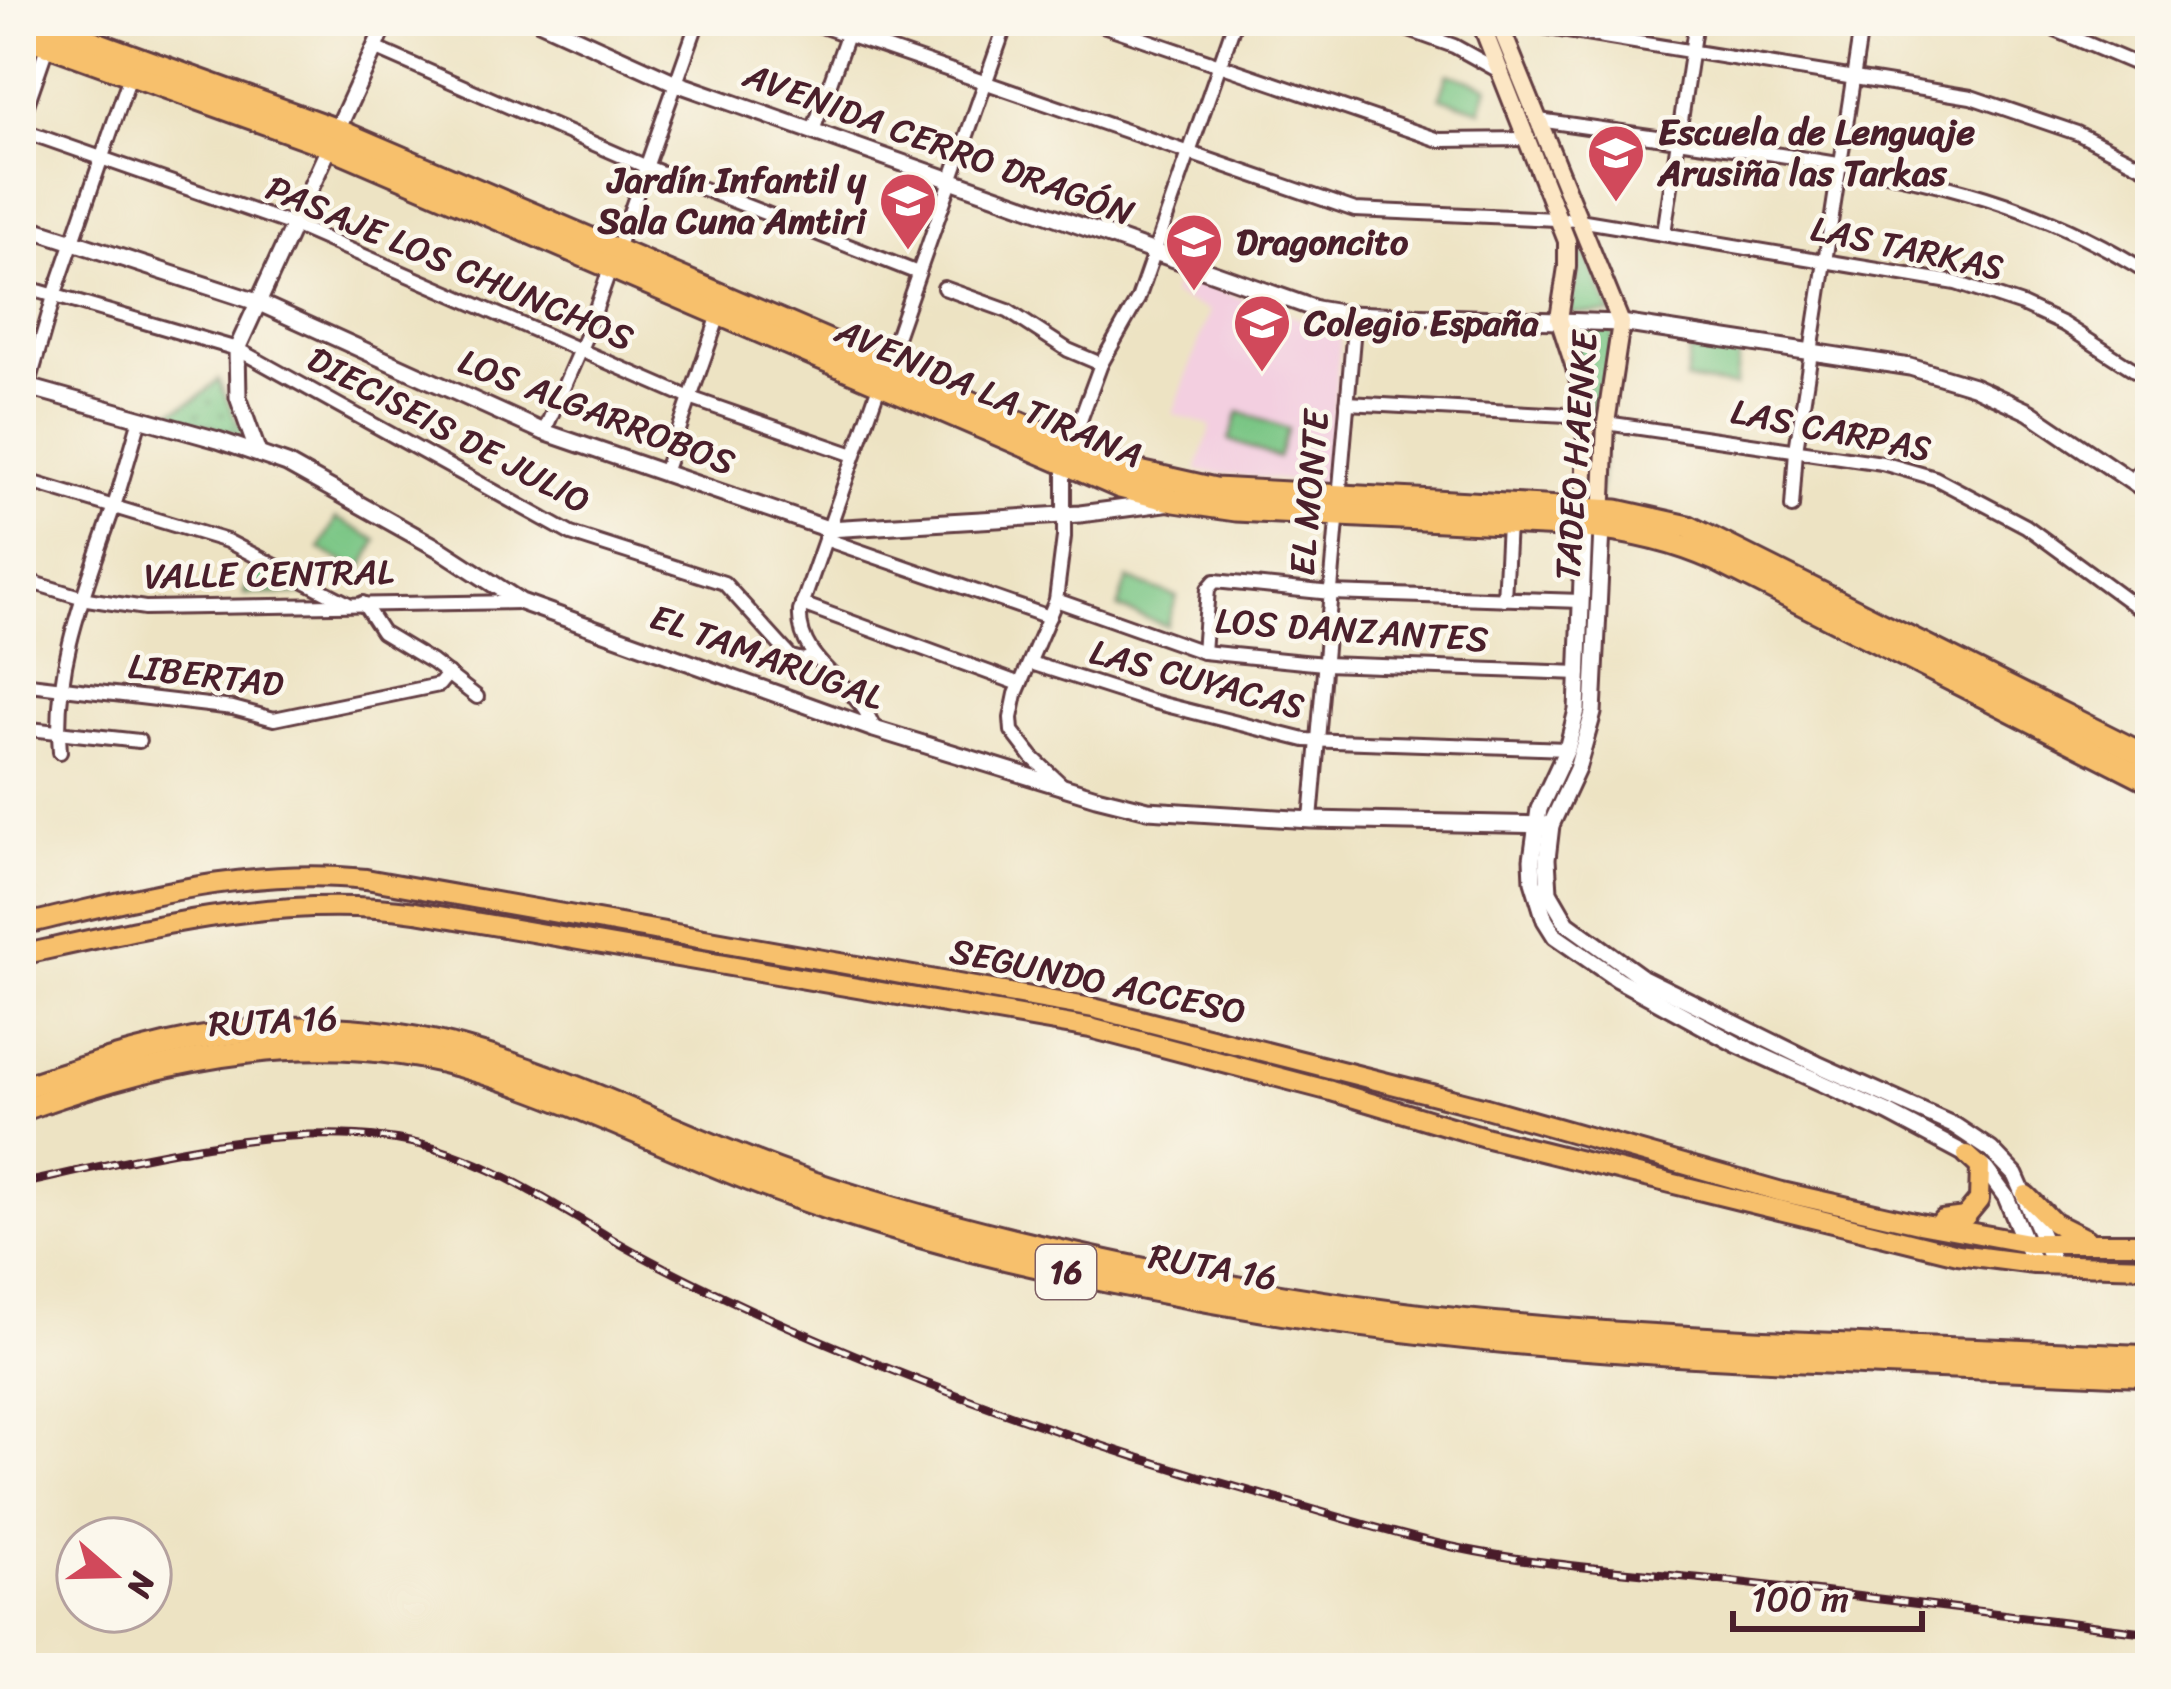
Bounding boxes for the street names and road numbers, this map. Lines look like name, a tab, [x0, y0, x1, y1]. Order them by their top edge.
street label: AVENIDA CERRO DRAGÓN	[734, 43, 1144, 245]
street label: PASAJE LOS CHUNCHOS	[256, 156, 644, 370]
street label: LAS TARKAS	[1805, 196, 2009, 300]
street label: AVENIDA LA TIRANA	[824, 299, 1153, 487]
street label: TADEO HAENKE	[1535, 327, 1617, 583]
street label: DIECISEIS DE JULIO	[295, 328, 603, 532]
street label: LOS ALGARROBOS	[449, 330, 745, 494]
street label: LAS CARPAS	[1725, 379, 1937, 481]
street label: EL MONTE	[1270, 406, 1348, 578]
street label: VALLE CENTRAL	[143, 540, 395, 608]
street label: EL TAMARUGAL	[641, 585, 893, 729]
street label: LOS DANZANTES	[1213, 589, 1491, 671]
street label: LAS CUYACAS	[1083, 620, 1311, 738]
street label: LIBERTAD	[125, 634, 288, 716]
street label: SEGUNDO ACCESO	[944, 918, 1252, 1044]
street label: RUTA 16	[207, 986, 339, 1056]
street label: RUTA 16	[1144, 1224, 1282, 1310]
road number: 16	[1036, 1245, 1096, 1299]

